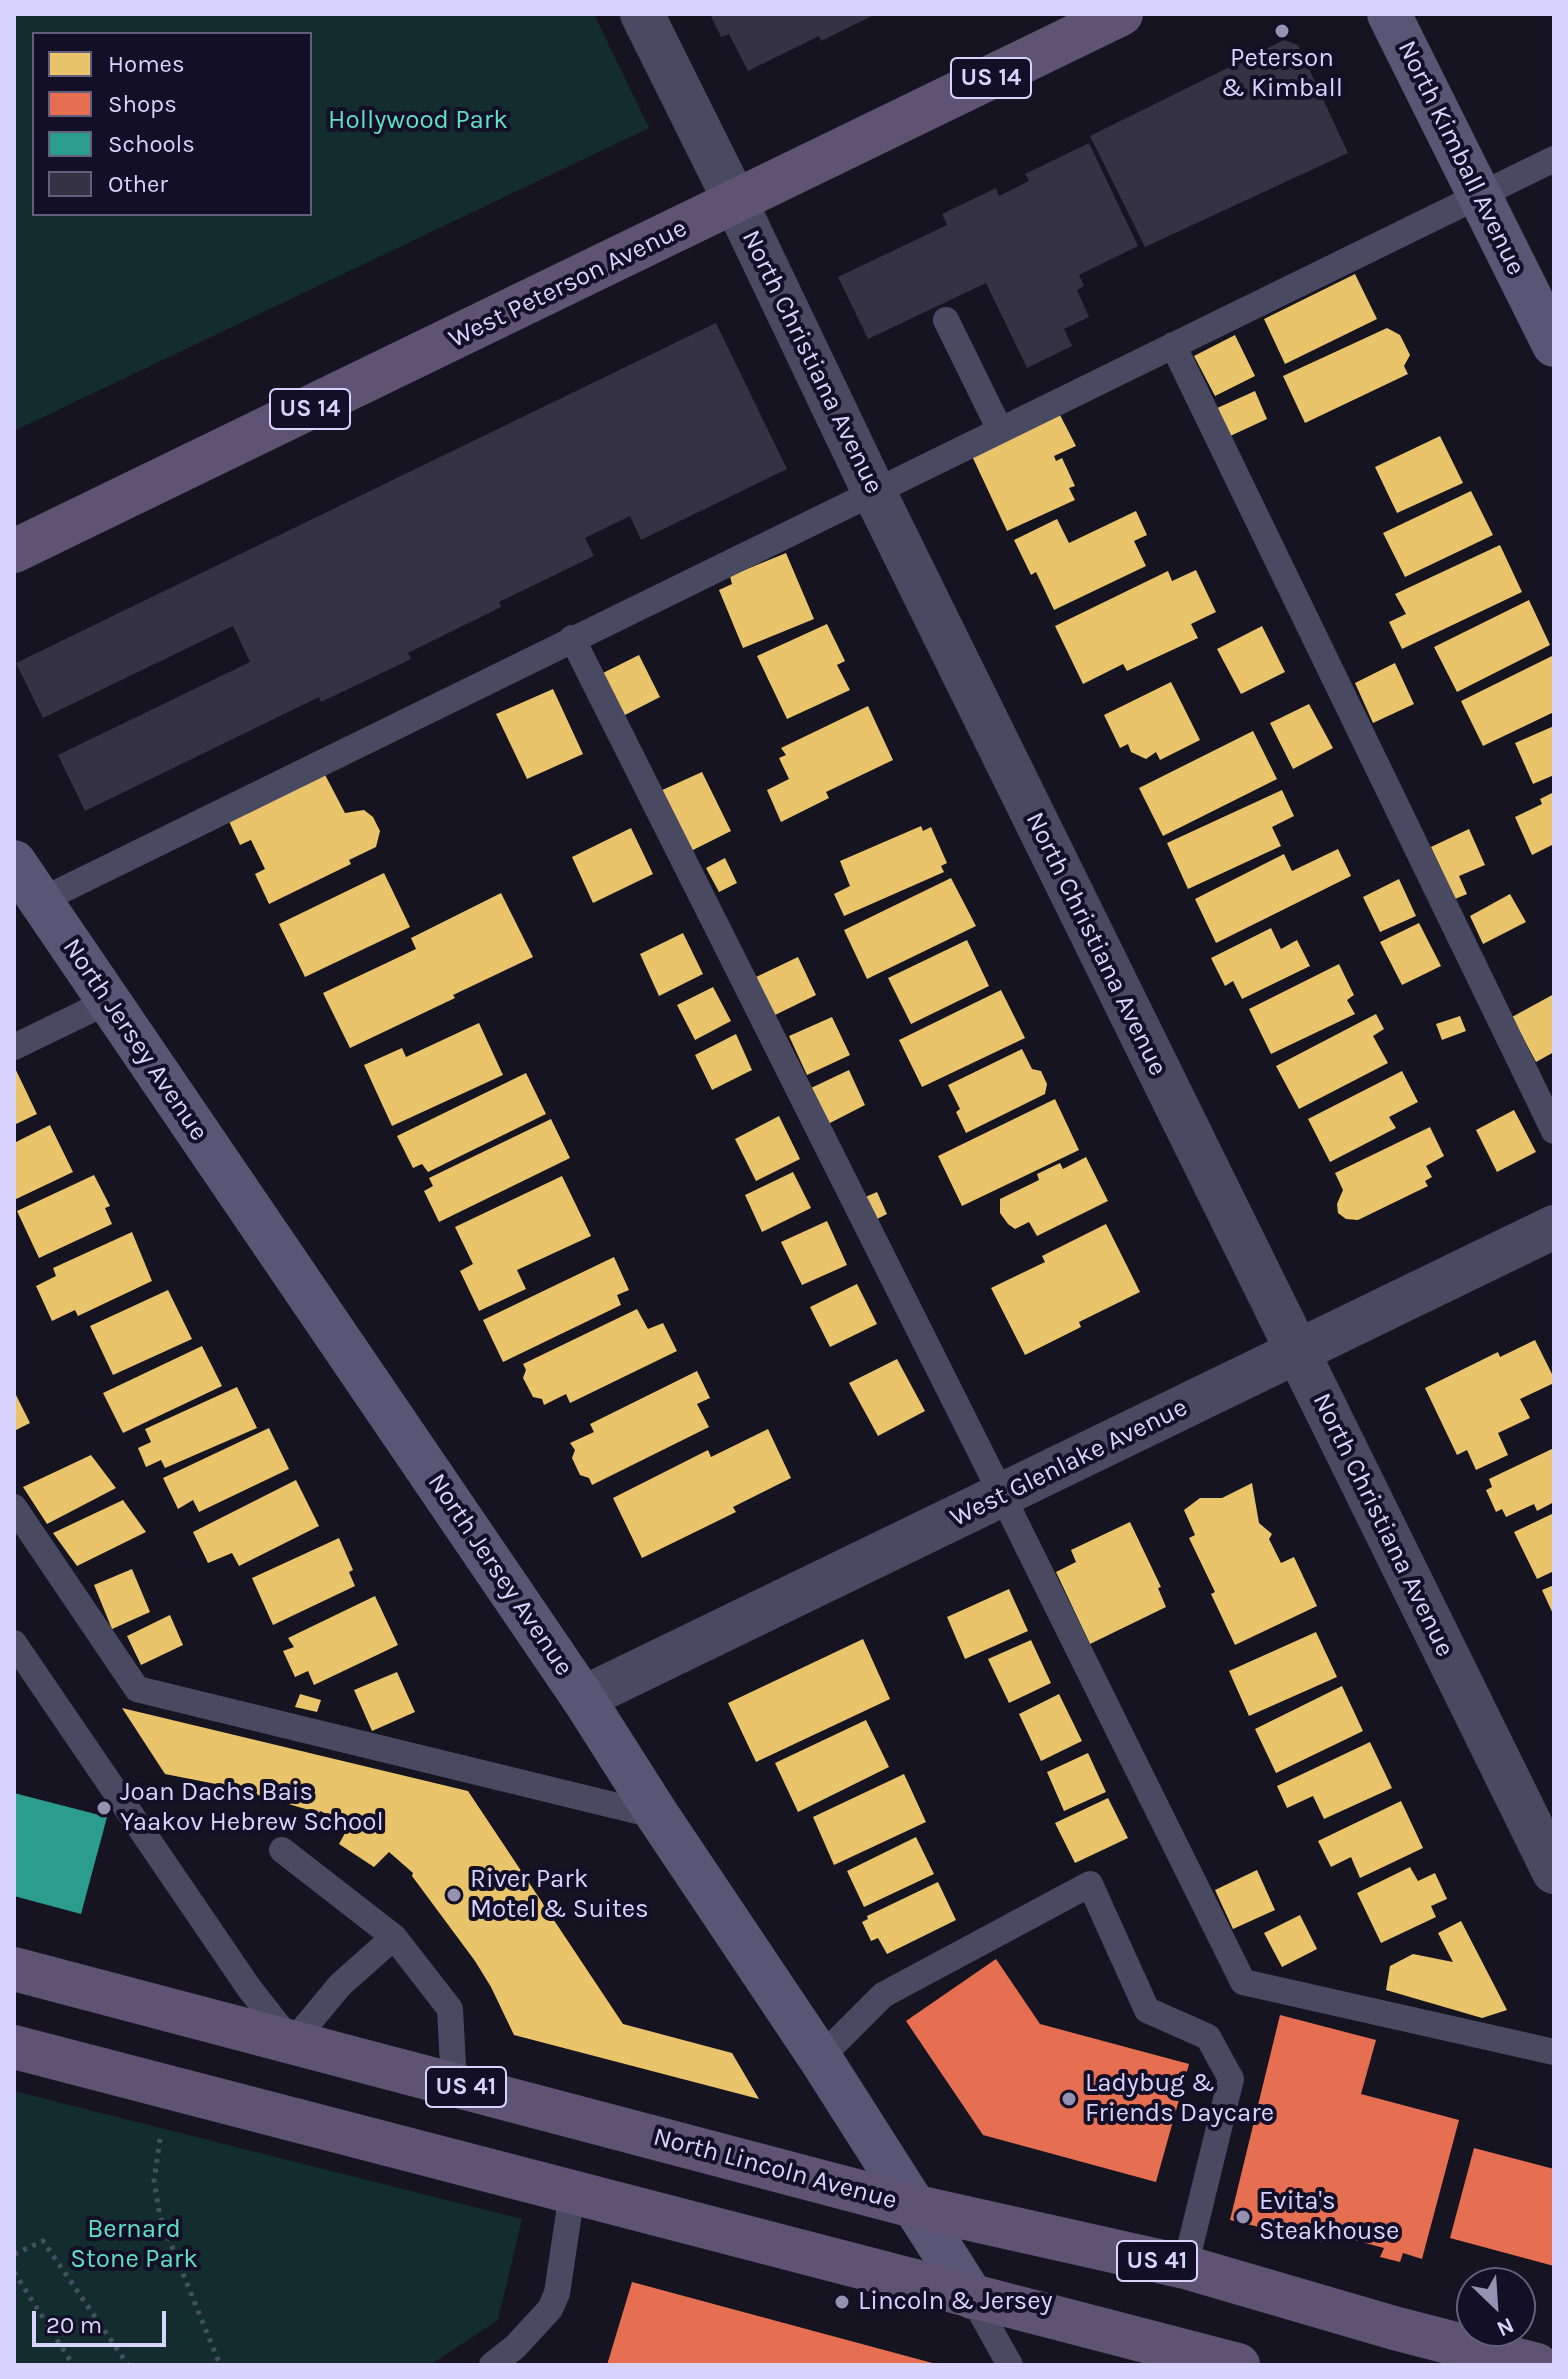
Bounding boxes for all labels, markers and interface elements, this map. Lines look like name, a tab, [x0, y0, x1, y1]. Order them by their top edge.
marker: Peterson & Kimball	[1273, 22, 1291, 40]
legend	[32, 32, 312, 216]
street label: North Kimball Avenue	[1391, 36, 1531, 280]
place label: Peterson & Kimball	[1221, 43, 1343, 104]
text: Homes	[108, 50, 185, 78]
road number: US 14	[951, 58, 1031, 98]
text: Shops	[108, 90, 177, 118]
park label: Hollywood Park	[328, 105, 508, 137]
text: Schools	[108, 130, 195, 158]
text: Other	[108, 170, 168, 198]
street label: West Peterson Avenue	[444, 213, 692, 355]
street label: North Christiana Avenue	[735, 225, 889, 499]
road number: US 14	[270, 389, 350, 429]
street label: North Christiana Avenue	[1019, 807, 1173, 1081]
street label: North Jersey Avenue	[56, 933, 214, 1147]
street label: North Christiana Avenue	[1306, 1388, 1460, 1662]
street label: West Glenlake Avenue	[945, 1392, 1193, 1534]
street label: North Jersey Avenue	[421, 1468, 579, 1682]
place label: Joan Dachs Bais Yaakov Hebrew School	[120, 1777, 384, 1838]
marker: Joan Dachs Bais Yaakov Hebrew School	[95, 1799, 113, 1817]
place label: River Park Motel & Suites	[470, 1864, 649, 1926]
marker: River Park Motel & Suites	[445, 1886, 463, 1904]
road number: US 41	[426, 2067, 506, 2107]
place label: Ladybug & Friends Daycare	[1085, 2068, 1274, 2130]
marker: Ladybug & Friends Daycare	[1060, 2090, 1078, 2108]
street label: North Lincoln Avenue	[650, 2121, 900, 2217]
place label: Evita's Steakhouse	[1259, 2186, 1399, 2248]
marker: Evita's Steakhouse	[1234, 2208, 1252, 2226]
park label: Bernard Stone Park	[70, 2214, 198, 2276]
road number: US 41	[1117, 2241, 1197, 2281]
north arrow	[1456, 2267, 1536, 2347]
place label: Lincoln & Jersey	[858, 2286, 1053, 2318]
marker: Lincoln & Jersey	[833, 2293, 851, 2311]
scale bar	[36, 2295, 170, 2345]
text: 20 m	[46, 2311, 102, 2339]
text: N	[1493, 2312, 1518, 2342]

